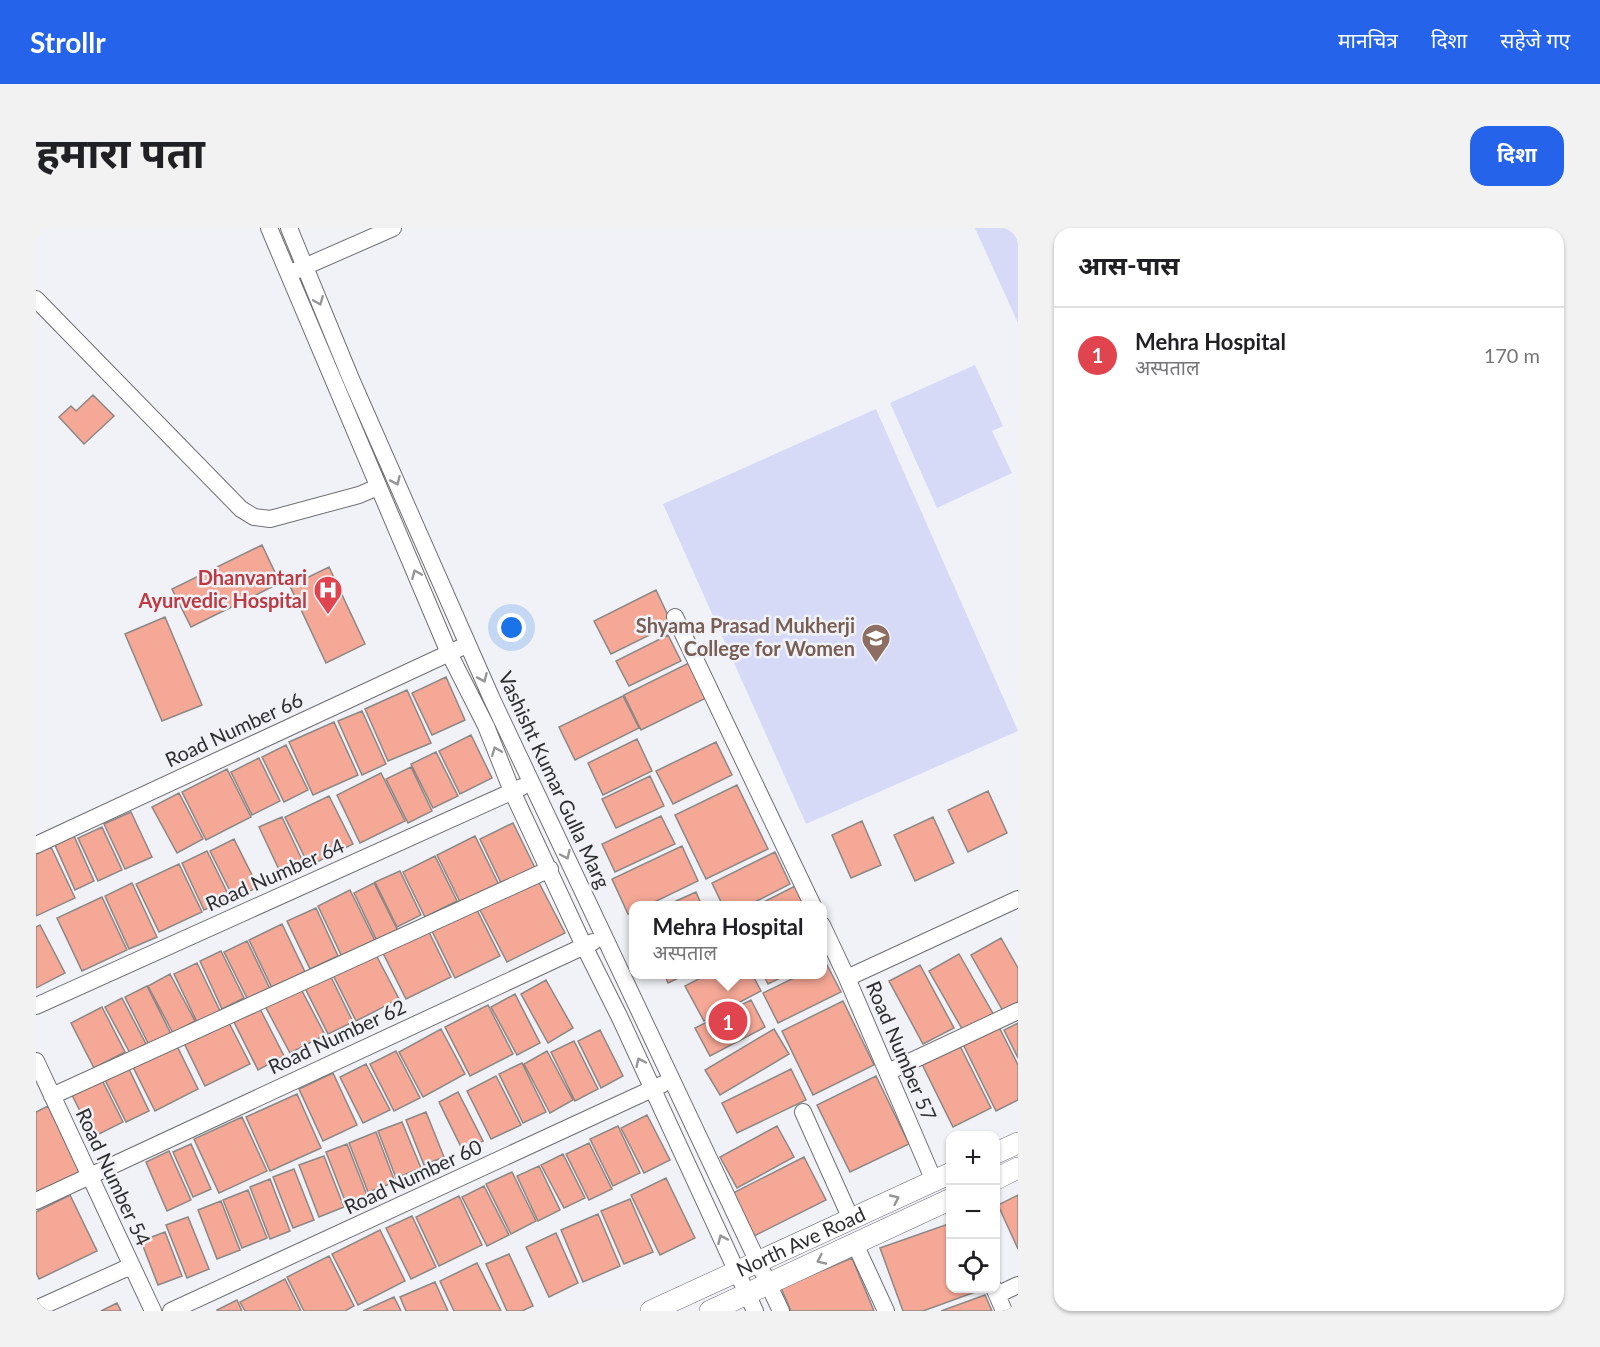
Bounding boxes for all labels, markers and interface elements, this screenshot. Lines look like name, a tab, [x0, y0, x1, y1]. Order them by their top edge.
text: Strollr	[30, 25, 106, 59]
text: मानचित्र	[1338, 27, 1398, 52]
text: दिशा	[1431, 27, 1467, 52]
text: सहेजे गए	[1500, 27, 1570, 52]
button: दिशा	[1470, 126, 1564, 186]
text: हमारा पता	[36, 127, 205, 177]
text: आस-पास	[1078, 249, 1180, 281]
one-way arrow	[312, 295, 324, 306]
text: Mehra Hospital	[1135, 328, 1286, 355]
text: 1	[1092, 343, 1103, 367]
text: 170 m	[1484, 343, 1540, 367]
text: अस्पताल	[1135, 355, 1200, 379]
one-way arrow	[389, 474, 401, 485]
place label: Dhanvantari Ayurvedic Hospital	[137, 565, 307, 612]
one-way arrow	[411, 570, 423, 581]
hospital icon: Dhanvantari Ayurvedic Hospital	[312, 574, 344, 616]
your location	[497, 613, 526, 642]
place label: Shyama Prasad Mukherji College for Women	[636, 613, 855, 660]
school or university icon: Shyama Prasad Mukherji College for Women	[860, 622, 892, 664]
street label: Vashisht Kumar Gulla Marg	[494, 667, 616, 892]
one-way arrow	[476, 672, 488, 683]
street label: Road Number 66	[161, 687, 306, 771]
one-way arrow	[491, 747, 503, 758]
street label: Road Number 64	[202, 833, 348, 915]
one-way arrow	[558, 849, 570, 860]
popup	[629, 901, 827, 979]
text: Mehra Hospital	[653, 913, 804, 940]
text: अस्पताल	[653, 940, 717, 964]
street label: Road Number 57	[862, 977, 942, 1124]
street label: Road Number 62	[264, 994, 409, 1078]
pin: 1	[708, 998, 748, 1044]
one-way arrow	[636, 1057, 648, 1068]
street label: Road Number 54	[72, 1104, 156, 1250]
map controls	[946, 1131, 1000, 1293]
button: +	[946, 1131, 1000, 1185]
street label: Road Number 60	[340, 1134, 485, 1218]
button: −	[946, 1185, 1000, 1239]
one-way arrow	[889, 1194, 900, 1206]
street label: North Ave Road	[732, 1201, 869, 1281]
one-way arrow	[717, 1234, 729, 1245]
button: locate	[946, 1239, 1000, 1293]
one-way arrow	[817, 1252, 828, 1264]

